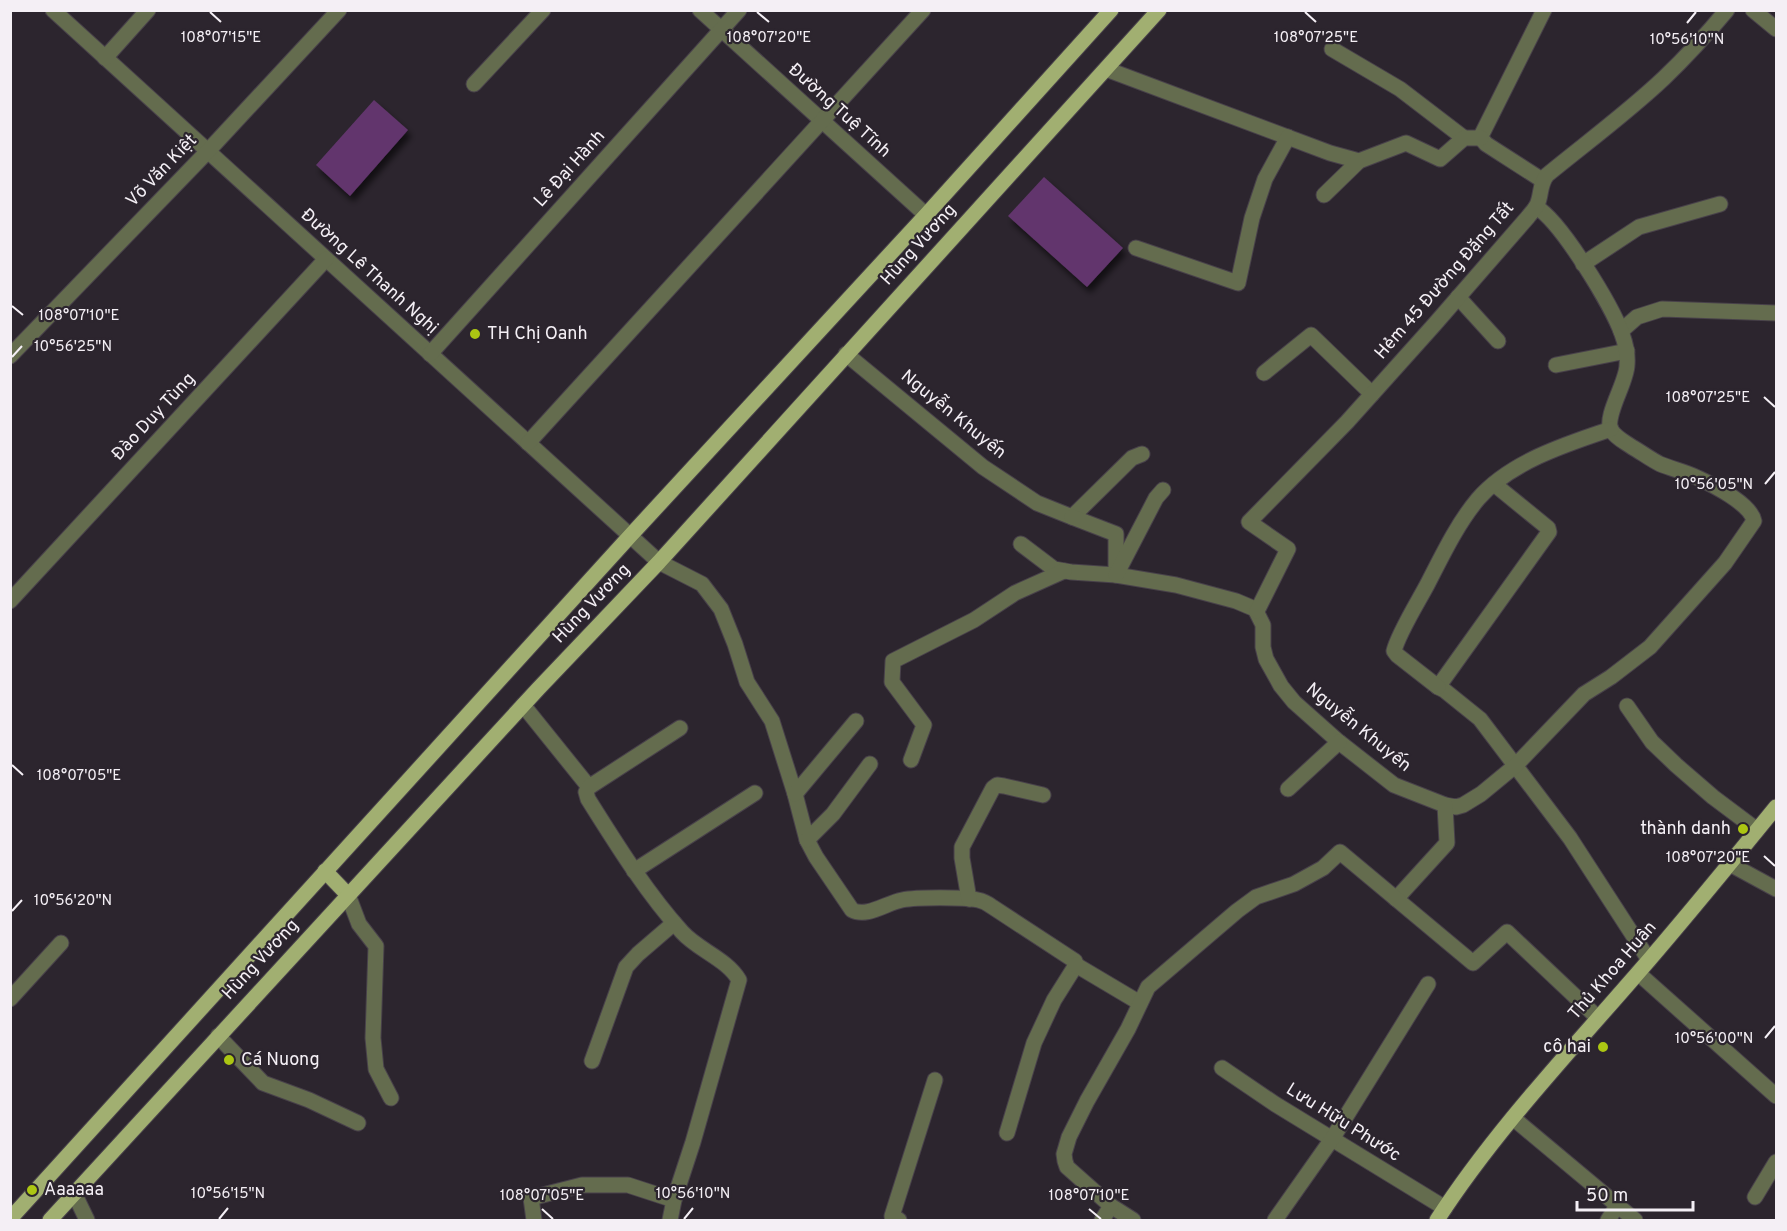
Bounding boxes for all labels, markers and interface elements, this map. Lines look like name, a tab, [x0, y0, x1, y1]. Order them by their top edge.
text: 108°07'15"E	[181, 29, 261, 48]
text: 108°07'20"E	[727, 29, 811, 48]
text: 108°07'25"E	[1274, 29, 1358, 48]
text: 10°56'10"N	[1650, 31, 1724, 50]
street label: Đường Tuệ Tĩnh	[783, 59, 895, 163]
street label: Lê Đại Hành	[529, 126, 611, 212]
street label: Võ Văn Kiệt	[122, 130, 202, 212]
street label: Hẻm 45 Đường Đặng Tất	[1369, 197, 1520, 365]
street label: Hùng Vương	[876, 199, 962, 291]
street label: Đường Lê Thanh Nghị	[295, 204, 443, 340]
text: 108°07'10"E	[39, 307, 120, 326]
place label: TH Chị Oanh	[487, 323, 588, 346]
marker: TH Chị Oanh	[468, 327, 482, 341]
text: 10°56'25"N	[34, 338, 112, 357]
street label: Nguyễn Khuyến	[895, 364, 1012, 465]
street label: Đào Duy Tùng	[107, 368, 201, 466]
text: 108°07'25"E	[1666, 389, 1750, 408]
text: 10°56'05"N	[1675, 476, 1753, 495]
street label: Hùng Vương	[548, 559, 636, 649]
street label: Nguyễn Khuyến	[1300, 677, 1417, 778]
text: 108°07'05"E	[37, 767, 121, 786]
place label: thành danh	[1640, 818, 1731, 841]
marker: thành danh	[1736, 822, 1750, 836]
text: 108°07'20"E	[1666, 849, 1750, 868]
text: 10°56'20"N	[34, 892, 112, 911]
street label: Hùng Vương	[218, 915, 304, 1005]
street label: Thủ Khoa Huân	[1564, 917, 1662, 1025]
text: 10°56'00"N	[1675, 1030, 1753, 1049]
place label: cô hai	[1543, 1036, 1591, 1059]
marker: cô hai	[1596, 1040, 1610, 1054]
place label: Cá Nuong	[241, 1049, 320, 1072]
marker: Cá Nuong	[222, 1053, 236, 1067]
street label: Lưu Hữu Phước	[1281, 1079, 1405, 1167]
scale bar	[1577, 1174, 1692, 1212]
place label: Aaaaaa	[44, 1179, 104, 1202]
marker: Aaaaaa	[25, 1183, 39, 1197]
text: 10°56'15"N	[191, 1185, 265, 1204]
text: 10°56'10"N	[656, 1185, 730, 1204]
text: 50 m	[1586, 1185, 1628, 1208]
text: 108°07'05"E	[500, 1187, 584, 1206]
text: 108°07'10"E	[1049, 1187, 1130, 1206]

